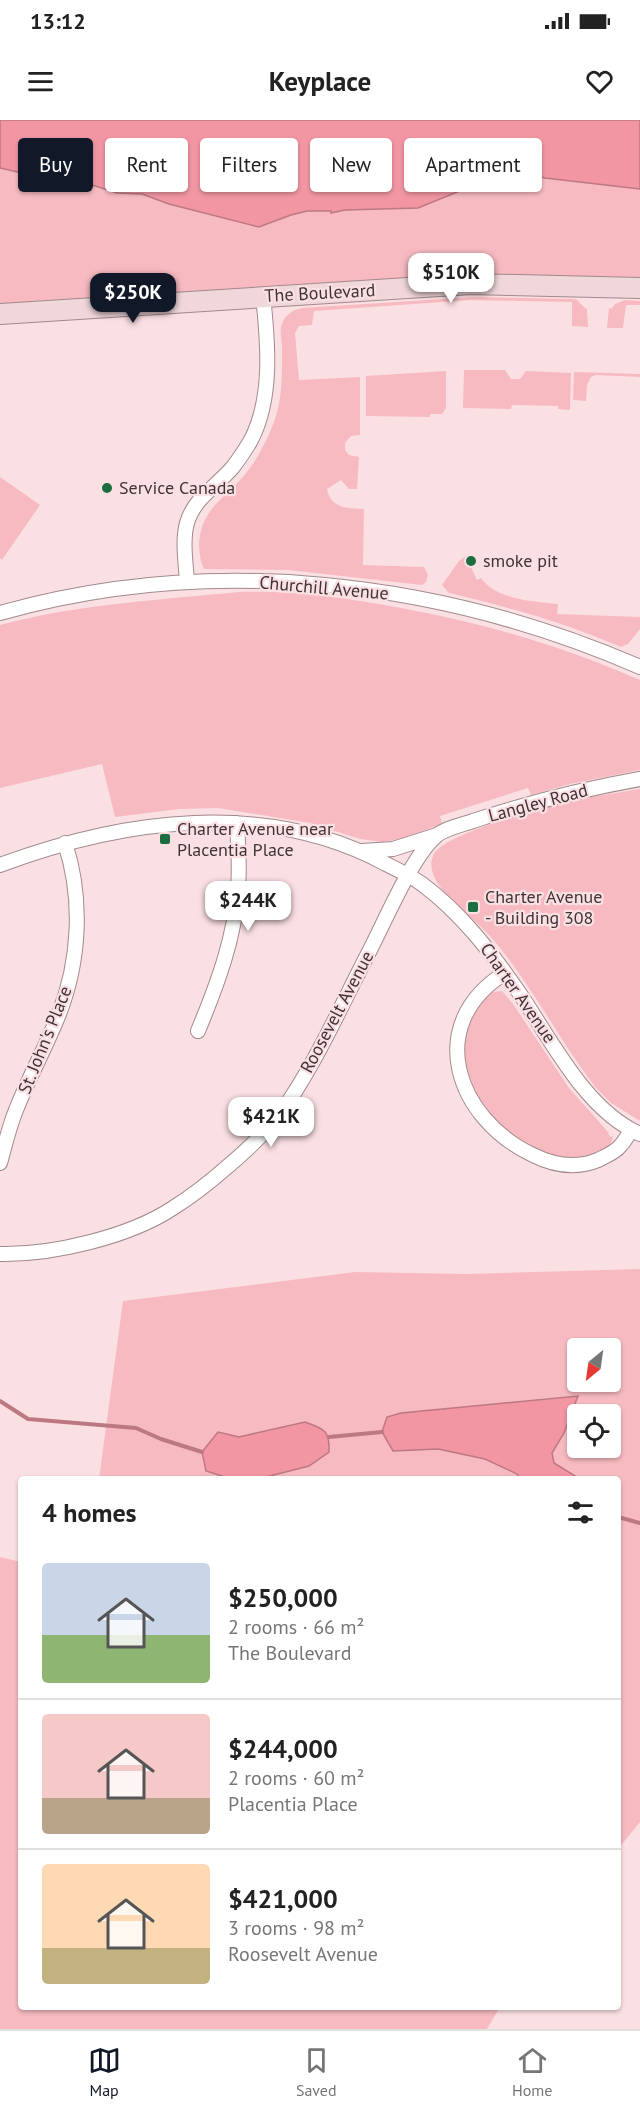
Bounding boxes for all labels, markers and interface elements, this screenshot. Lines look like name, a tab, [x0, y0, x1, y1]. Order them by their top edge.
text: 13:12	[30, 7, 86, 35]
text: Keyplace	[269, 64, 371, 98]
icon: menu	[24, 65, 57, 98]
icon: heart	[583, 65, 616, 98]
chip: Buy	[18, 138, 93, 192]
chip: Rent	[105, 138, 188, 192]
chip: Filters	[200, 138, 298, 192]
chip: New	[310, 138, 392, 192]
chip: Apartment	[404, 138, 542, 192]
pin: $510K	[409, 253, 493, 304]
text: $510K	[422, 259, 480, 285]
pin: $250K	[91, 273, 175, 324]
street label: The Boulevard	[264, 278, 376, 307]
text: $250K	[104, 279, 162, 305]
place label: Service Canada	[119, 476, 235, 499]
marker: Service Canada	[100, 481, 114, 495]
place label: smoke pit	[483, 549, 558, 572]
marker: smoke pit	[464, 554, 478, 568]
street label: Churchill Avenue	[258, 570, 390, 605]
street label: Langley Road	[486, 778, 590, 827]
place label: Charter Avenue near Placentia Place	[177, 817, 333, 861]
marker: Charter Avenue near Placentia Place	[158, 832, 172, 846]
pin: $244K	[206, 881, 290, 932]
place label: Charter Avenue - Building 308	[485, 885, 602, 929]
text: $244K	[219, 887, 277, 913]
marker: Charter Avenue - Building 308	[466, 900, 480, 914]
street label: Charter Avenue	[475, 938, 561, 1047]
street label: Roosevelt Avenue	[295, 947, 378, 1077]
street label: St. John's Place	[13, 983, 77, 1097]
pin: $421K	[229, 1097, 313, 1148]
text: $421K	[242, 1103, 300, 1129]
north arrow	[567, 1338, 621, 1392]
map controls	[567, 1338, 621, 1458]
button: locate	[567, 1404, 621, 1458]
text: 4 homes	[42, 1496, 137, 1529]
icon: filters	[564, 1496, 597, 1529]
text: $250,000	[228, 1581, 338, 1614]
icon: home	[90, 1587, 162, 1659]
text: 2 rooms · 66 m²	[228, 1614, 364, 1640]
text: The Boulevard	[228, 1640, 351, 1666]
text: $244,000	[228, 1732, 338, 1765]
icon: home	[90, 1738, 162, 1810]
text: 2 rooms · 60 m²	[228, 1765, 364, 1791]
text: Placentia Place	[228, 1791, 358, 1817]
text: $421,000	[228, 1882, 338, 1915]
icon: home	[90, 1888, 162, 1960]
text: 3 rooms · 98 m²	[228, 1915, 364, 1941]
text: Roosevelt Avenue	[228, 1941, 378, 1967]
tab: Map	[88, 2044, 121, 2100]
tab: Saved	[296, 2044, 337, 2100]
tab: Home	[512, 2044, 552, 2100]

